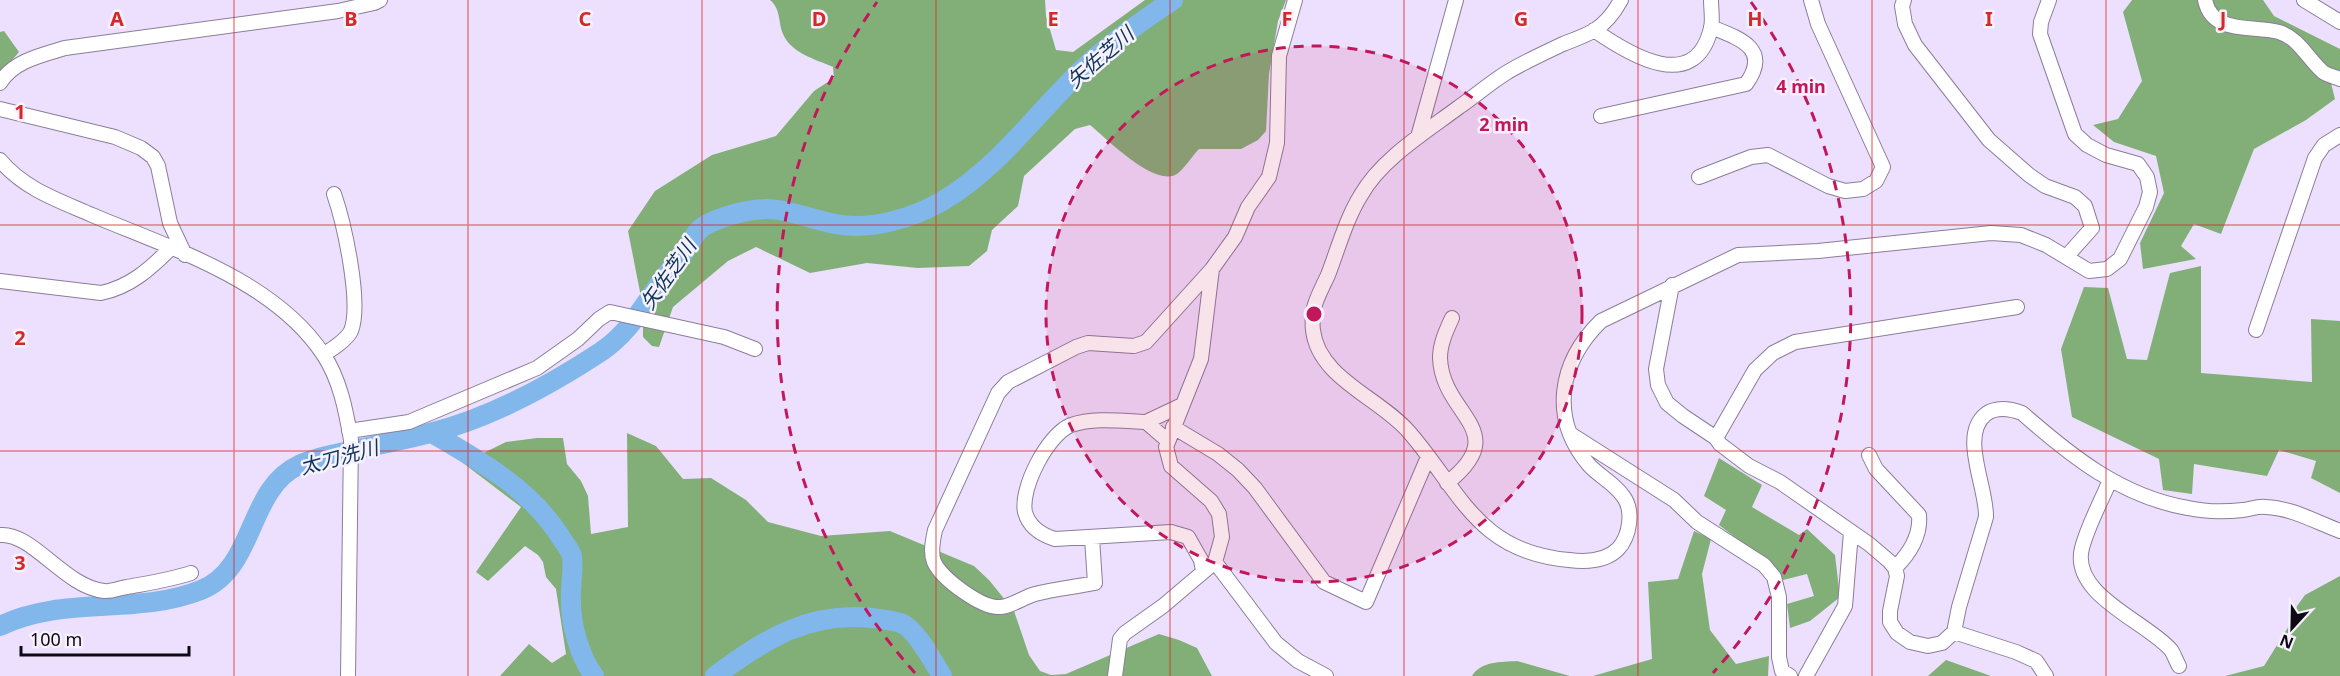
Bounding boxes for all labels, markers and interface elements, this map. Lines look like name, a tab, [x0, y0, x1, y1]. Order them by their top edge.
text: A	[110, 5, 124, 32]
text: B	[344, 5, 358, 32]
text: C	[579, 5, 592, 32]
text: D	[812, 5, 826, 32]
text: E	[1047, 5, 1059, 32]
text: F	[1282, 5, 1292, 32]
text: G	[1514, 5, 1528, 32]
text: H	[1747, 5, 1763, 32]
text: I	[1985, 5, 1993, 32]
text: J	[2218, 5, 2226, 32]
water label: 矢佐芝川	[1061, 19, 1141, 93]
text: 4 min	[1776, 74, 1826, 98]
text: 1	[14, 98, 26, 125]
text: 2 min	[1479, 112, 1529, 136]
water label: 矢佐芝川	[634, 232, 703, 315]
centre of rings	[1304, 304, 1324, 324]
text: 2	[14, 324, 26, 351]
water label: 太刀洗川	[297, 433, 383, 480]
text: 3	[14, 549, 26, 576]
north arrow	[2262, 598, 2322, 658]
scale bar	[21, 619, 189, 657]
text: 100 m	[30, 627, 82, 651]
text: N	[2276, 629, 2297, 655]

